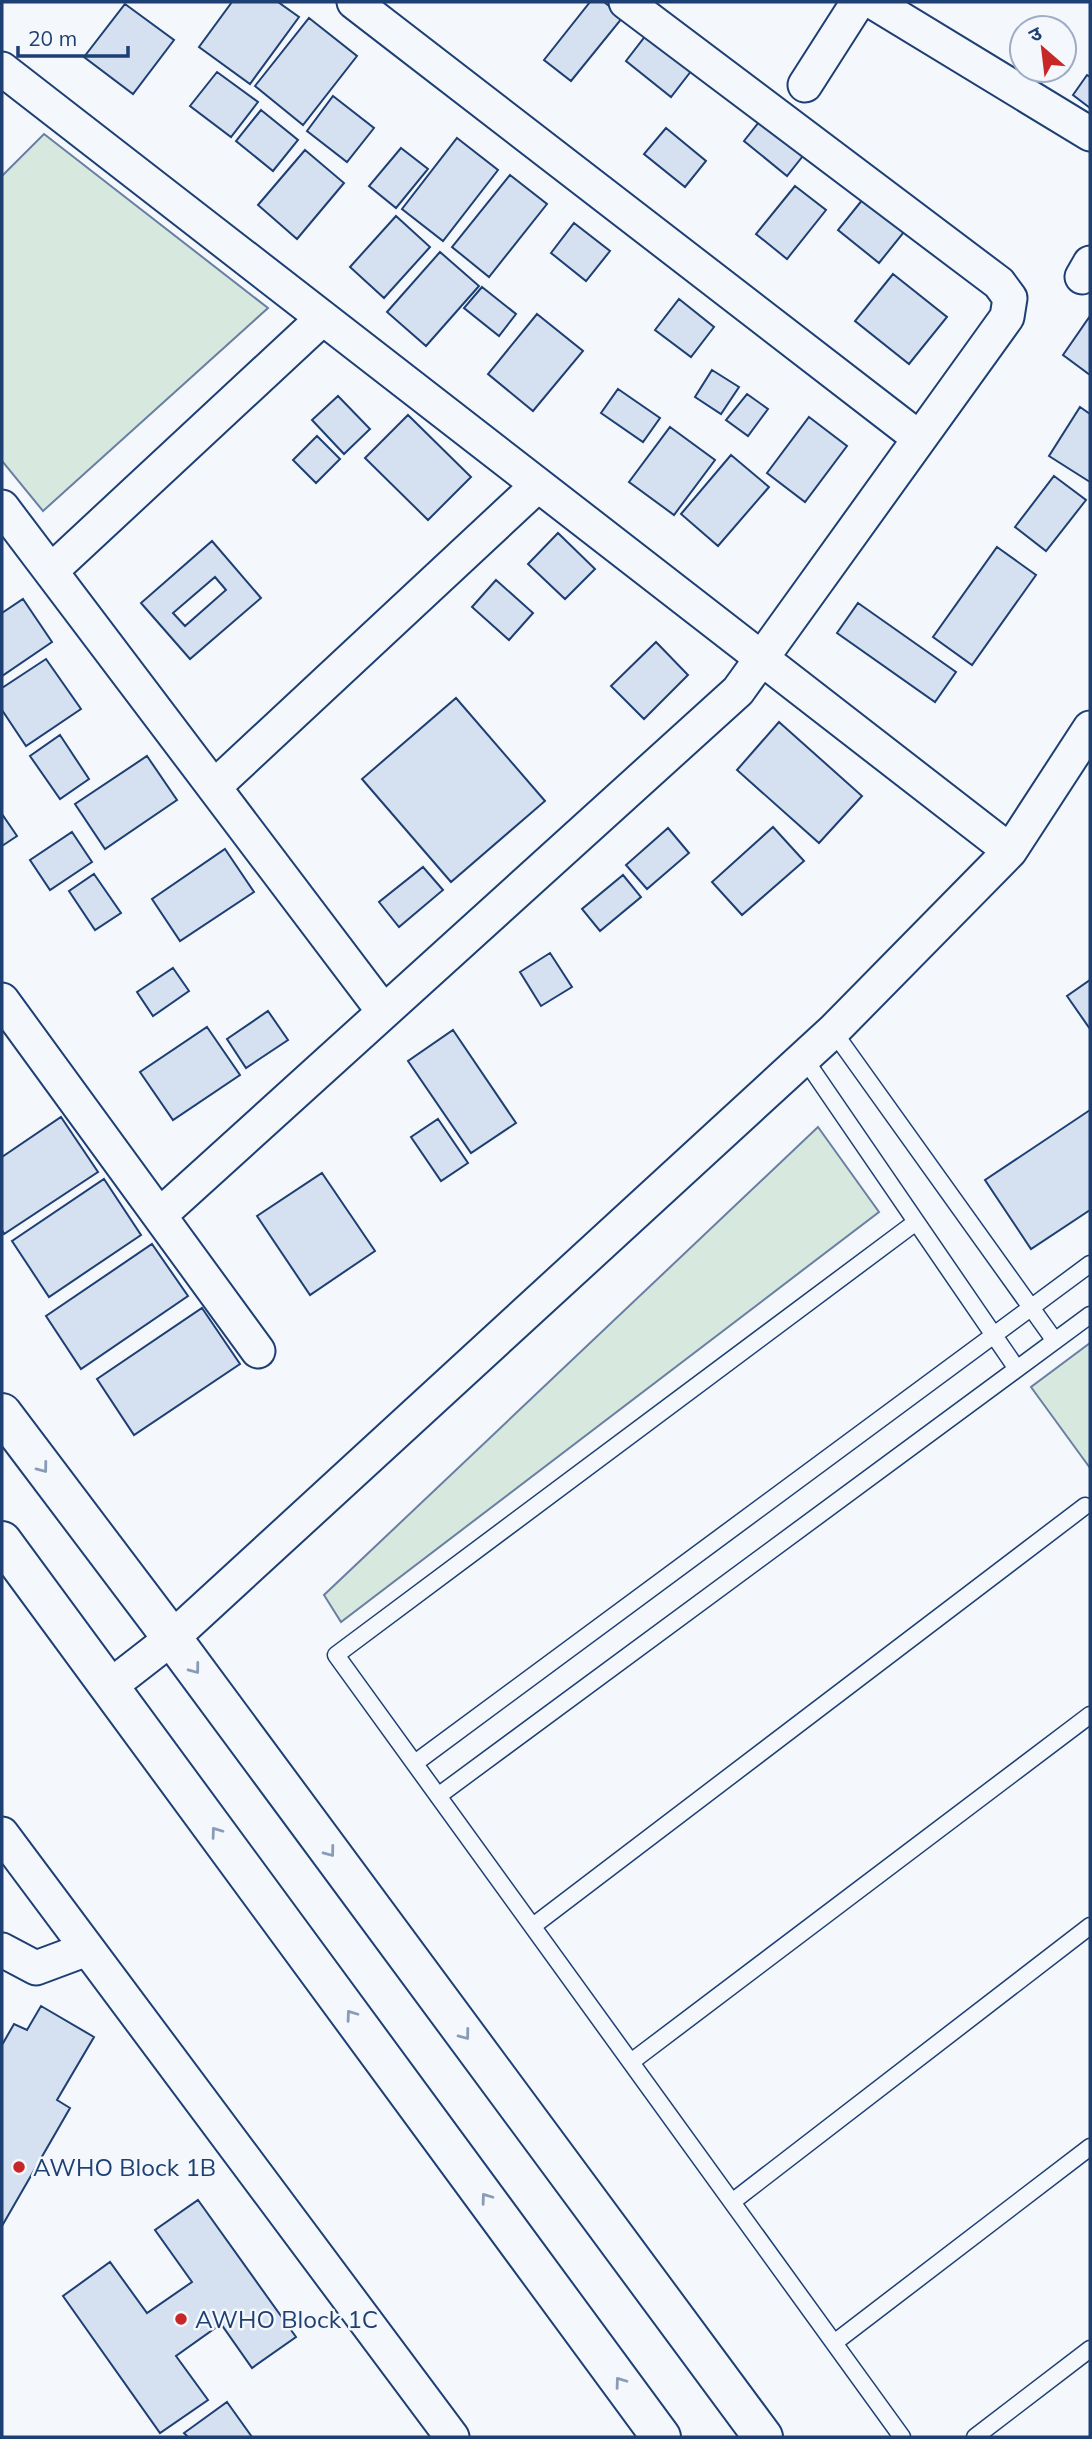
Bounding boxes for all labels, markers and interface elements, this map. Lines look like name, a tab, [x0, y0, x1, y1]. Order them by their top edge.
scale bar	[18, 14, 128, 58]
north arrow	[1008, 14, 1078, 84]
text: उ	[1024, 20, 1046, 47]
text: 20 m	[28, 25, 77, 51]
one-way arrow	[35, 1460, 47, 1473]
one-way arrow	[186, 1661, 199, 1674]
one-way arrow	[212, 1827, 224, 1840]
one-way arrow	[322, 1844, 334, 1857]
one-way arrow	[347, 2010, 359, 2023]
one-way arrow	[457, 2027, 470, 2040]
place label: AWHO Block 1B	[33, 2152, 216, 2182]
marker: AWHO Block 1B	[11, 2159, 27, 2175]
one-way arrow	[482, 2194, 494, 2206]
place label: AWHO Block 1C	[195, 2304, 378, 2334]
marker: AWHO Block 1C	[173, 2311, 189, 2327]
one-way arrow	[616, 2377, 629, 2390]

